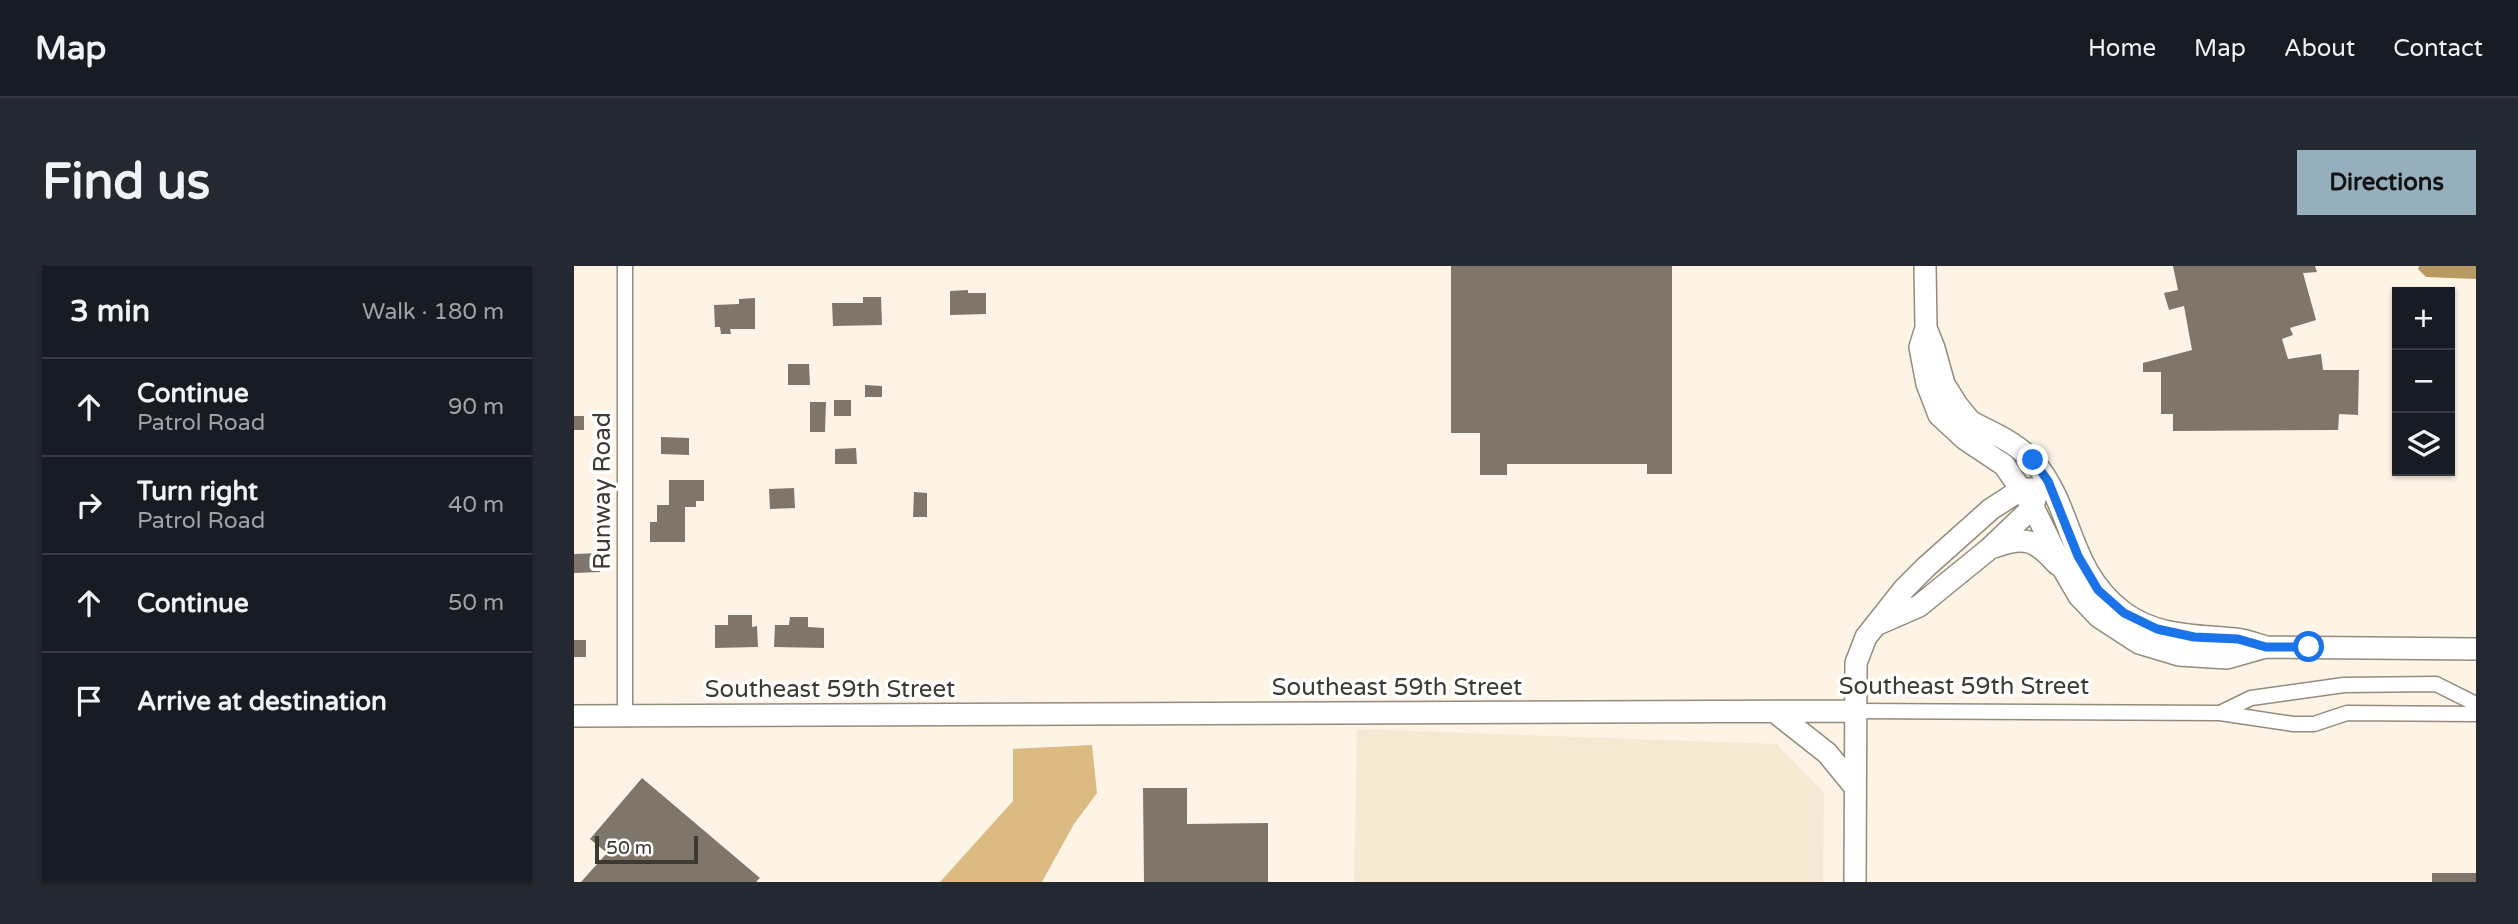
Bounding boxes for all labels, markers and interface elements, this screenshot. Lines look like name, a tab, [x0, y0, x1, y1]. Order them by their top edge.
text: Map	[35, 29, 106, 68]
text: Home	[2088, 34, 2156, 63]
text: Map	[2194, 34, 2246, 63]
text: About	[2284, 34, 2355, 63]
text: Contact	[2393, 34, 2483, 63]
button: Directions	[2297, 150, 2476, 215]
text: Find us	[42, 153, 210, 212]
map controls	[2392, 287, 2455, 476]
button: +	[2392, 287, 2455, 350]
text: 3 min	[70, 293, 150, 330]
text: Walk · 180 m	[362, 298, 504, 326]
button: −	[2392, 350, 2455, 413]
text: Continue	[137, 378, 249, 409]
icon: ahead	[70, 388, 108, 426]
text: 90 m	[448, 393, 504, 421]
text: Patrol Road	[137, 409, 265, 437]
street label: Runway Road	[588, 412, 617, 570]
button: layers	[2392, 413, 2455, 476]
route end	[2017, 444, 2048, 475]
text: Turn right	[137, 476, 258, 507]
icon: right	[70, 486, 108, 524]
text: 40 m	[448, 491, 504, 519]
text: Patrol Road	[137, 507, 265, 535]
icon: ahead	[70, 584, 108, 622]
text: Continue	[137, 588, 249, 619]
text: 50 m	[448, 589, 504, 617]
route start	[2293, 631, 2324, 662]
street label: Southeast 59th Street	[1839, 672, 2089, 701]
street label: Southeast 59th Street	[1272, 673, 1522, 702]
street label: Southeast 59th Street	[705, 675, 955, 704]
icon: arrive	[70, 682, 108, 720]
text: Arrive at destination	[137, 686, 387, 717]
scale bar	[595, 833, 698, 865]
text: 50 m	[606, 837, 652, 859]

